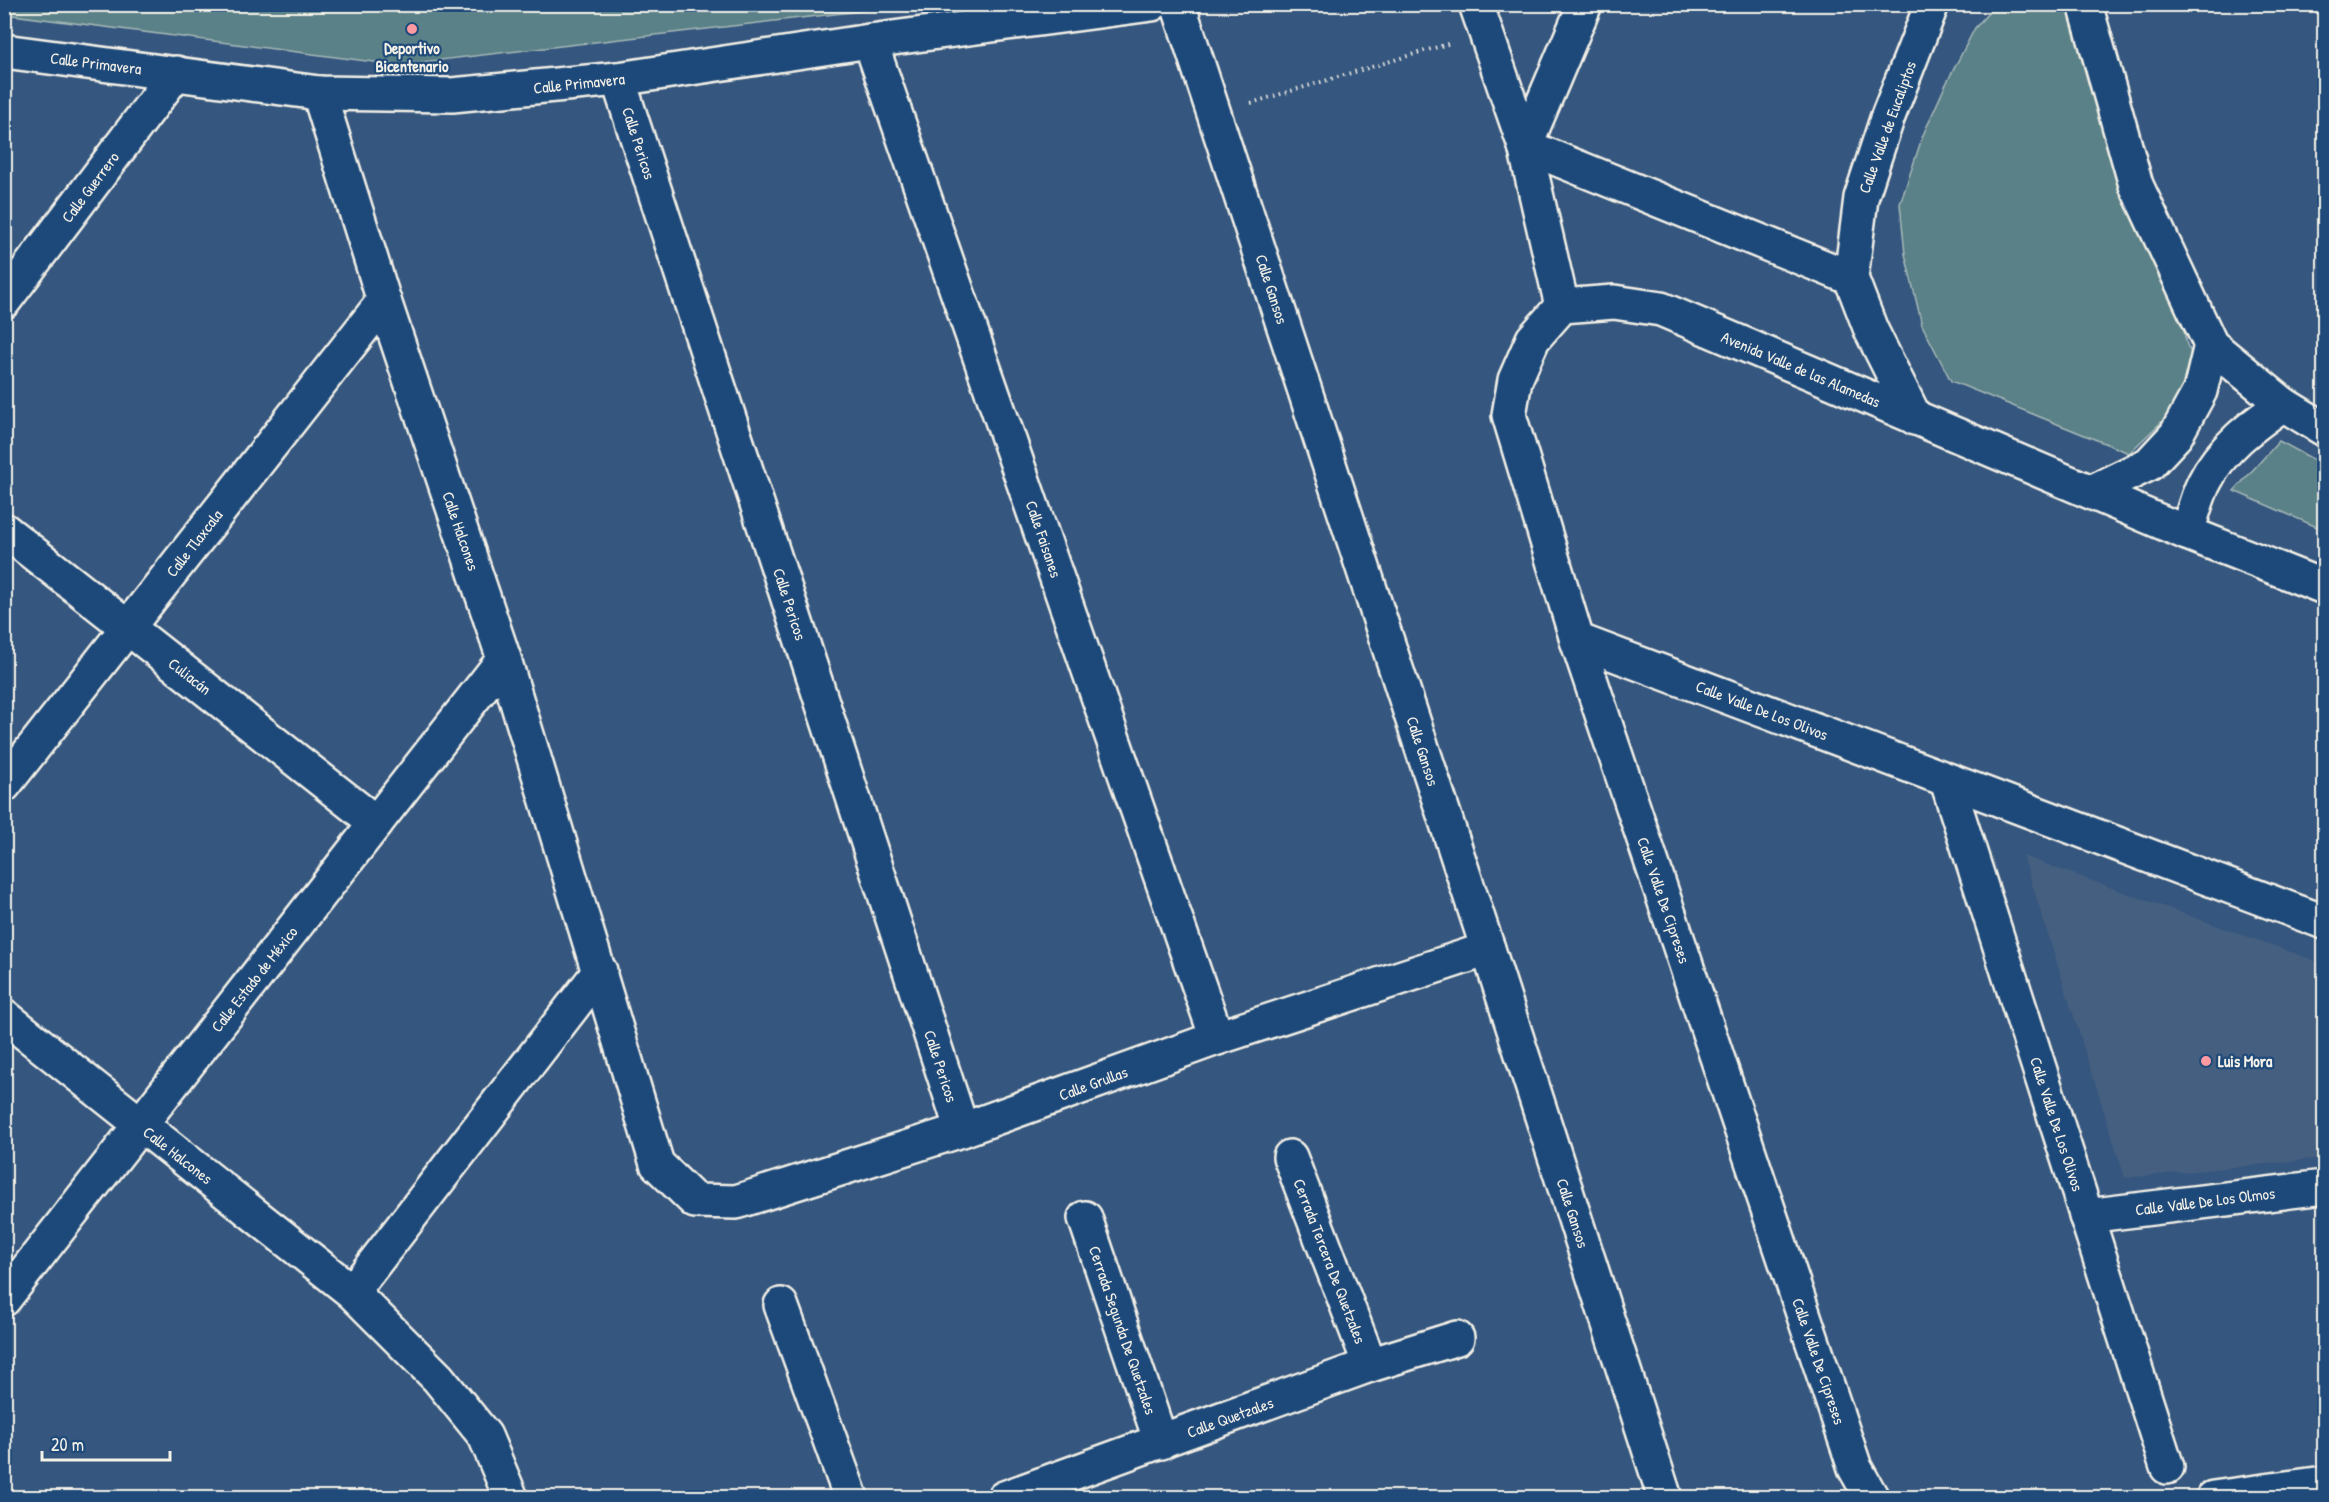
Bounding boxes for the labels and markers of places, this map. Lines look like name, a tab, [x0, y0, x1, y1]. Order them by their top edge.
marker: Deportivo Bicentenario	[405, 22, 419, 36]
place label: Deportivo Bicentenario	[375, 37, 449, 77]
place label: Luis Mora	[2218, 1050, 2273, 1072]
marker: Luis Mora	[2199, 1054, 2213, 1068]

